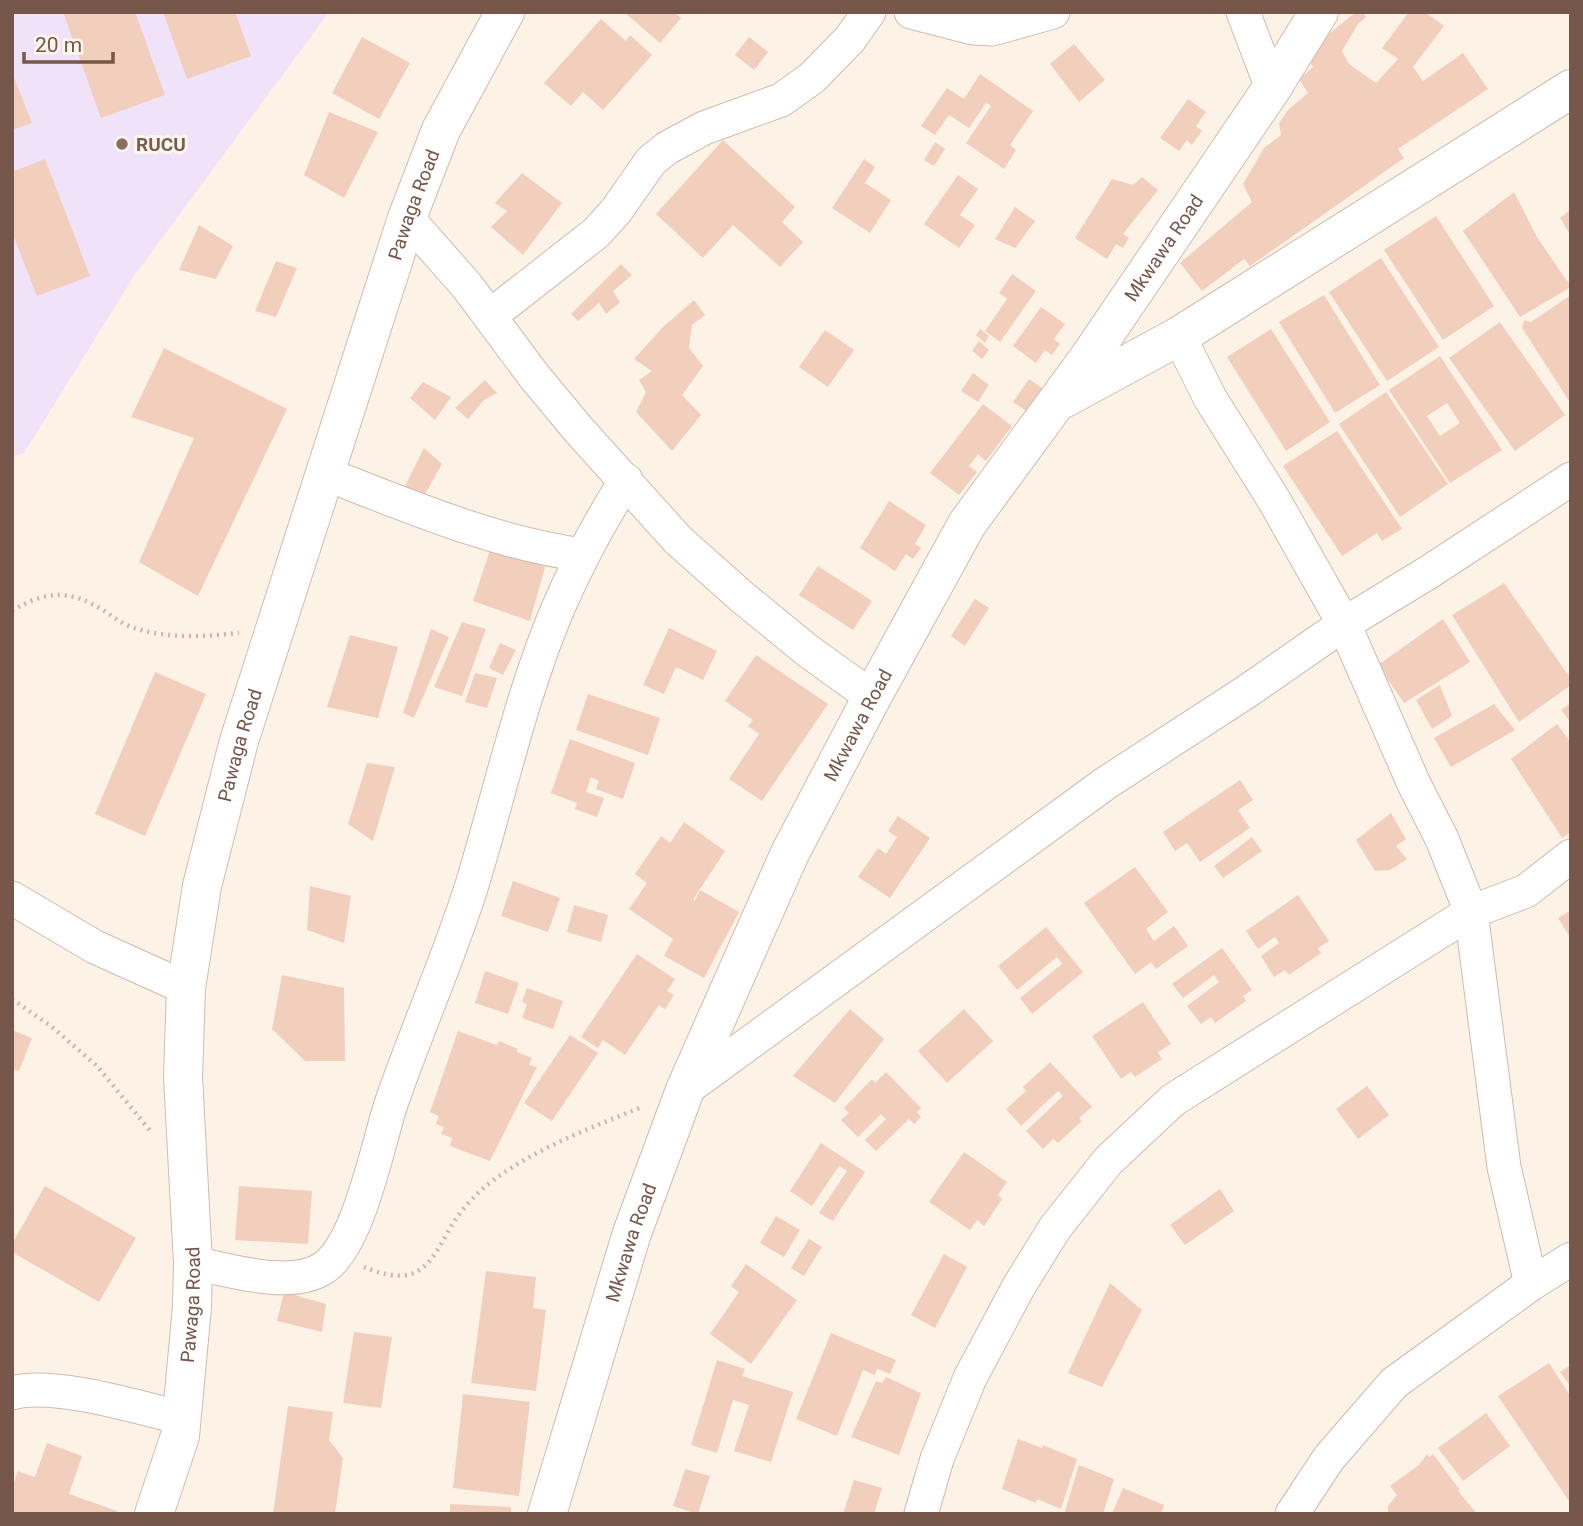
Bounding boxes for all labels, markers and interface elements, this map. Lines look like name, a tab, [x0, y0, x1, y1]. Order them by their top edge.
scale bar	[24, 21, 114, 65]
text: 20 m	[35, 33, 82, 57]
place label: RUCU	[136, 133, 186, 156]
marker: RUCU	[114, 136, 130, 152]
street label: Pawaga Road	[383, 146, 444, 263]
street label: Mkwawa Road	[1119, 190, 1208, 305]
street label: Mkwawa Road	[818, 665, 897, 785]
street label: Pawaga Road	[213, 686, 266, 804]
street label: Mkwawa Road	[600, 1180, 661, 1305]
street label: Pawaga Road	[175, 1246, 205, 1364]

